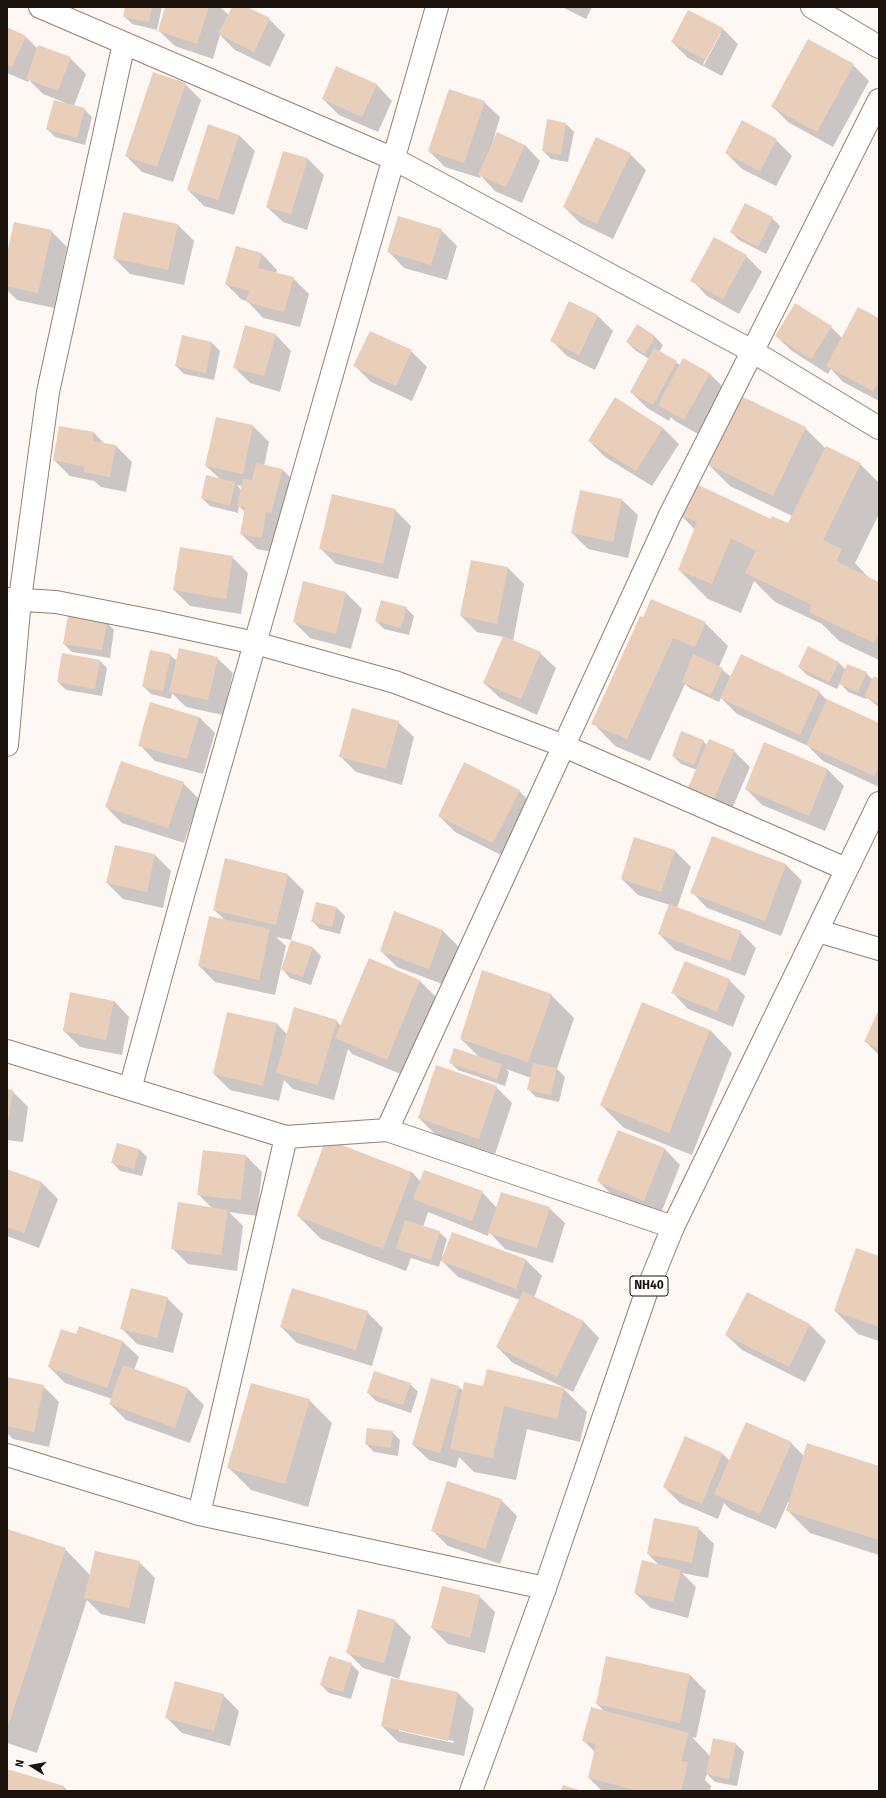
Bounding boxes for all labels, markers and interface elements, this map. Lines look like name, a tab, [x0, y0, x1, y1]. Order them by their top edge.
road number: NH40	[630, 1276, 668, 1296]
north arrow	[12, 1746, 52, 1786]
text: N	[13, 1759, 27, 1768]

